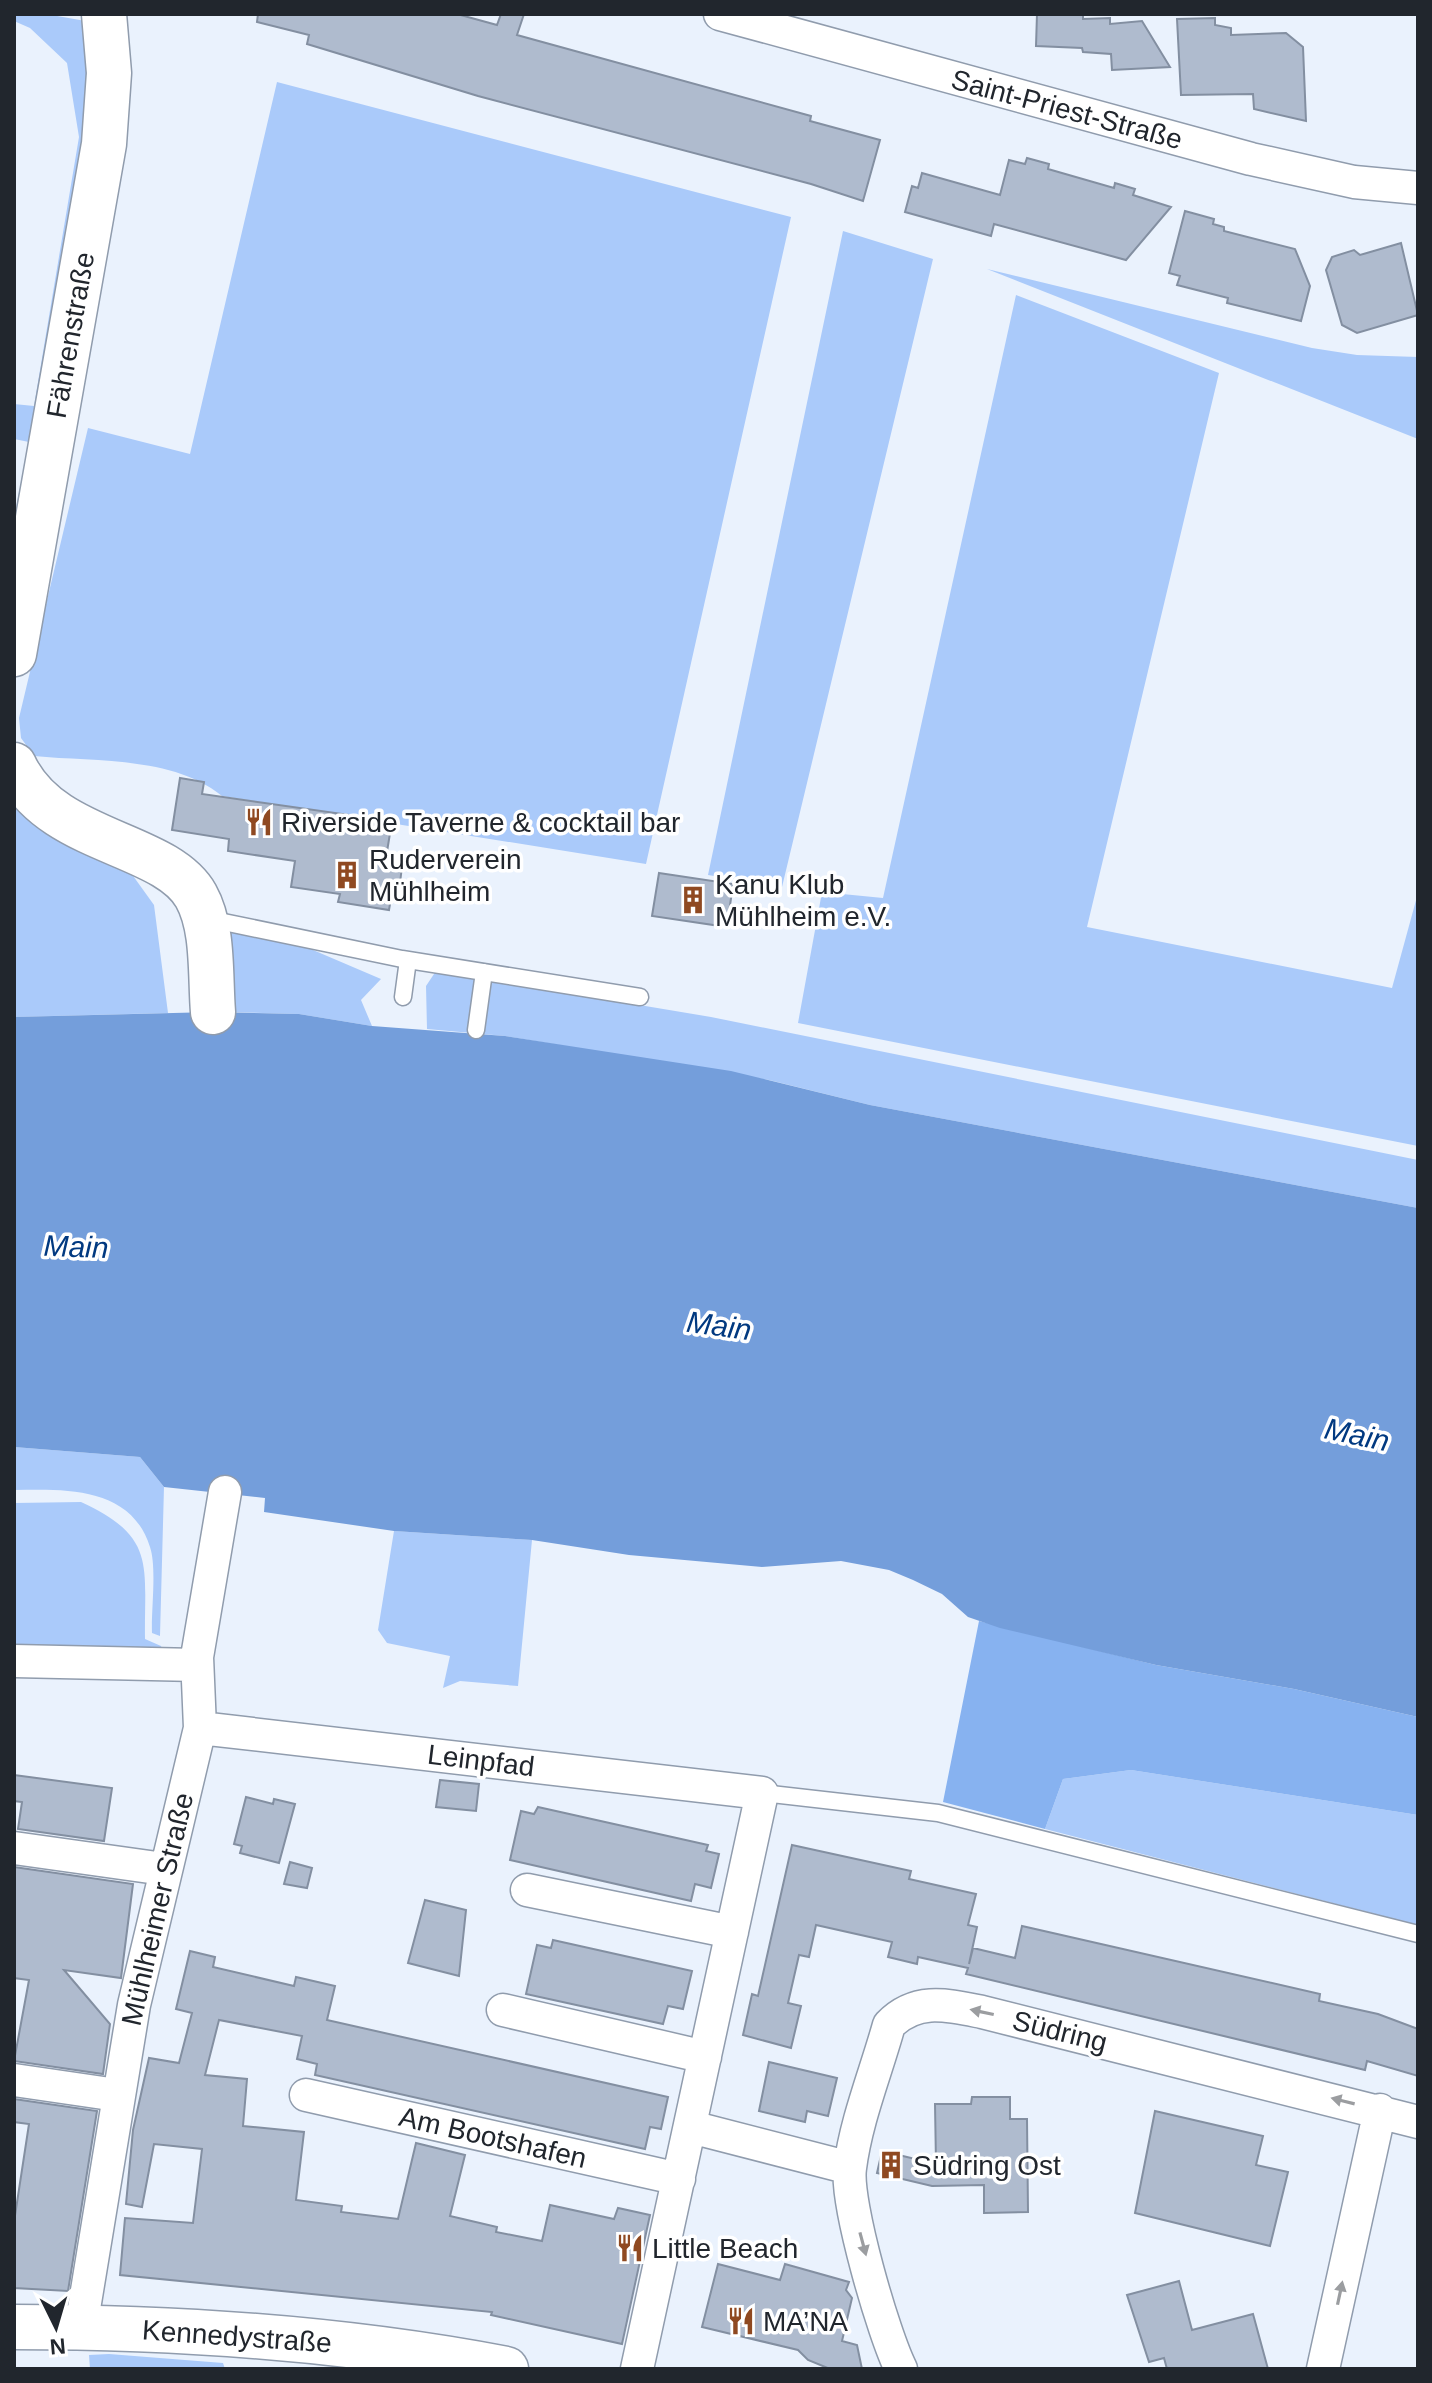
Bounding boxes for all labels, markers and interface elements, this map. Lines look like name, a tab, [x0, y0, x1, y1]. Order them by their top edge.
street label: Saint-Priest-Straße	[948, 64, 1186, 155]
street label: Fährenstraße	[41, 250, 100, 421]
restaurant icon: Riverside Taverne & cocktail bar	[244, 807, 274, 837]
place label: Riverside Taverne & cocktail bar	[281, 807, 680, 838]
place label: Ruderverein Mühlheim	[369, 844, 522, 907]
building icon: Ruderverein Mühlheim	[332, 860, 362, 890]
place label: Kanu Klub Mühlheim e.V.	[715, 869, 891, 932]
building icon: Kanu Klub Mühlheim e.V.	[678, 885, 708, 915]
water label: Main	[43, 1229, 109, 1264]
water label: Main	[685, 1305, 754, 1346]
water label: Main	[1322, 1412, 1392, 1457]
street label: Leinpfad	[426, 1739, 536, 1782]
street label: Mühlheimer Straße	[116, 1790, 199, 2029]
one-way arrow	[969, 2005, 994, 2018]
street label: Südring	[1009, 2005, 1110, 2058]
one-way arrow	[1330, 2094, 1355, 2106]
street label: Am Bootshafen	[396, 2101, 590, 2174]
building icon: Südring Ost	[876, 2150, 906, 2180]
place label: Südring Ost	[913, 2150, 1061, 2181]
restaurant icon: Little Beach	[615, 2233, 645, 2263]
place label: Little Beach	[652, 2233, 798, 2264]
one-way arrow	[857, 2233, 870, 2257]
one-way arrow	[1334, 2280, 1347, 2305]
north arrow	[16, 2287, 96, 2367]
restaurant icon: MA’NA	[726, 2306, 756, 2336]
place label: MA’NA	[763, 2306, 848, 2337]
street label: Kennedystraße	[141, 2314, 333, 2359]
text: N	[49, 2333, 67, 2360]

